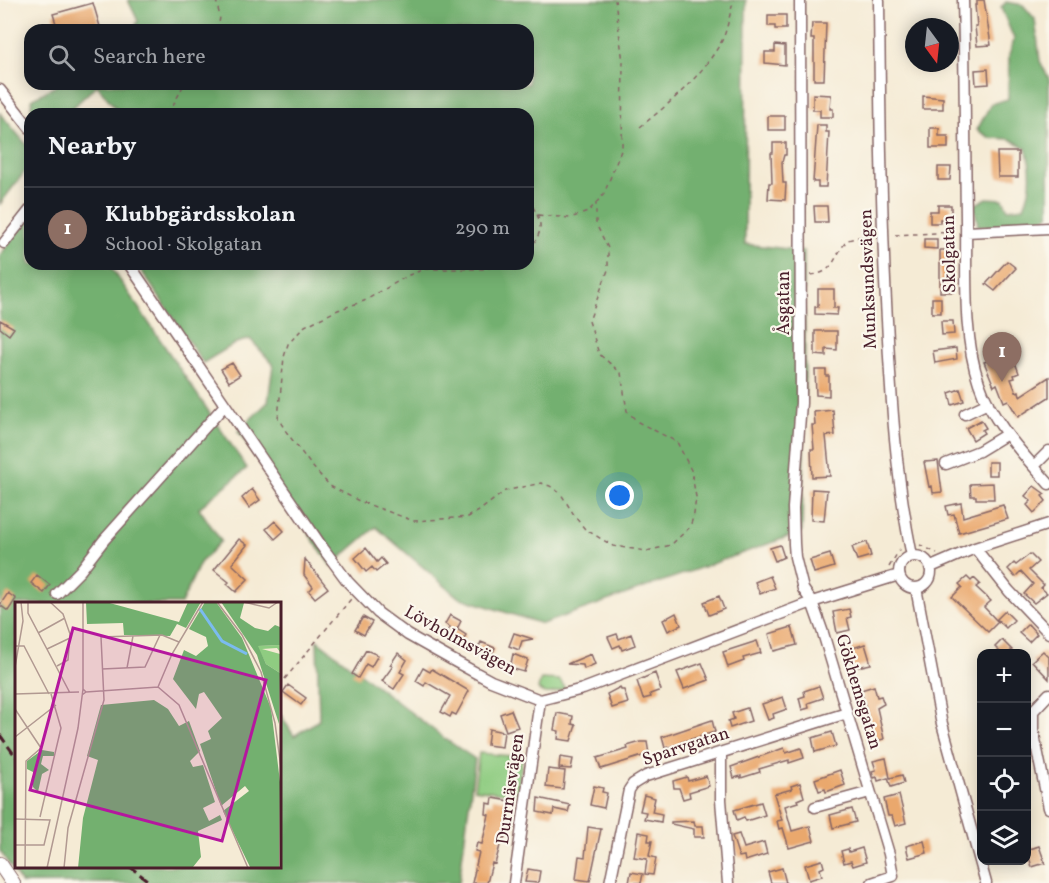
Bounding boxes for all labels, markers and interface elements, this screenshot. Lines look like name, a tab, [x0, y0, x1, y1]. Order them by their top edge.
north arrow	[905, 18, 959, 72]
search box	[24, 24, 534, 90]
icon: search	[45, 41, 78, 74]
text: Search here	[93, 42, 206, 73]
text: Nearby	[48, 129, 137, 165]
text: Klubbgärdsskolan	[105, 200, 296, 231]
street label: Munksundsvägen	[854, 208, 884, 349]
street label: Skolgatan	[937, 214, 963, 293]
text: 1	[63, 215, 72, 243]
text: 290 m	[455, 215, 510, 243]
text: School · Skolgatan	[105, 231, 262, 259]
street label: Åsgatan	[772, 271, 797, 335]
pin: 1	[982, 332, 1022, 382]
your location	[605, 481, 634, 510]
street label: Lövholmsvägen	[399, 600, 521, 682]
inset map	[15, 602, 280, 868]
street label: Gökhemsgatan	[829, 631, 887, 753]
map controls	[977, 649, 1031, 865]
button: +	[977, 649, 1031, 703]
button: −	[977, 703, 1031, 757]
street label: Sparvgatan	[639, 721, 733, 773]
street label: Durrnäsvägen	[491, 731, 531, 846]
button: locate	[977, 757, 1031, 811]
button: layers	[977, 811, 1031, 865]

